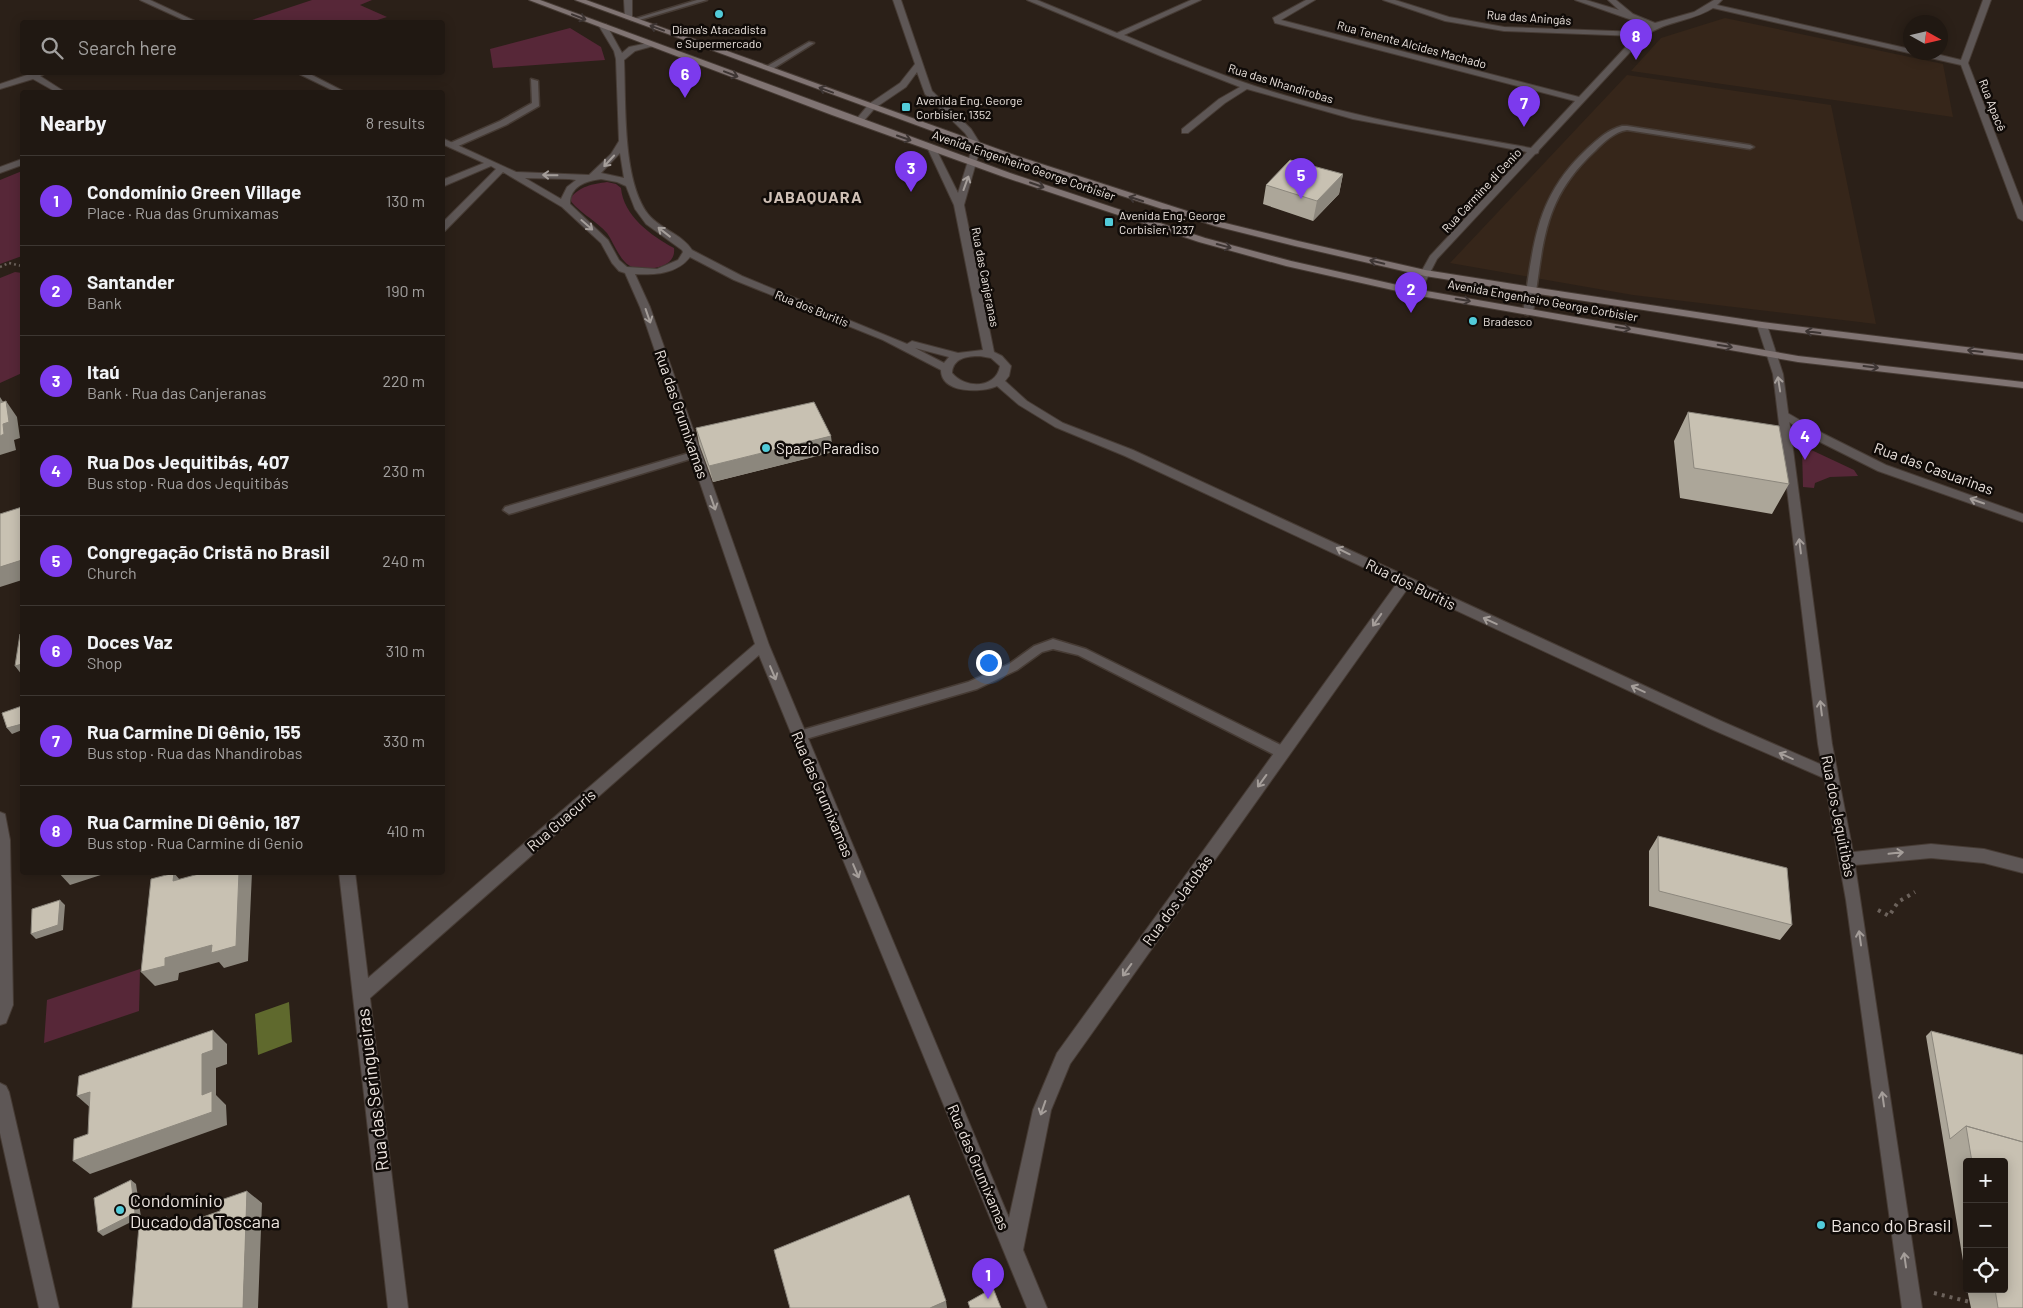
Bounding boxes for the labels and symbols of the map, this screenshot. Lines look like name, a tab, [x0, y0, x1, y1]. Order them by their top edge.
street label: Rua das Aningás	[1486, 7, 1572, 27]
marker: Diana's Atacadista e Supermercado	[713, 8, 725, 20]
one-way arrow	[570, 13, 586, 22]
north arrow	[1903, 15, 1948, 60]
street label: Rua Tenente Alcides Machado	[1336, 17, 1488, 71]
pin: 8	[1620, 19, 1652, 60]
place label: Diana's Atacadista e Supermercado	[672, 22, 766, 50]
one-way arrow	[650, 23, 665, 32]
pin: 6	[669, 57, 701, 98]
street label: Rua das Nhandirobas	[1227, 60, 1335, 106]
one-way arrow	[723, 70, 738, 79]
street label: Rua Apacê	[1977, 77, 2009, 133]
one-way arrow	[819, 85, 834, 94]
pin: 7	[1508, 86, 1540, 127]
place label: Avenida Eng. George Corbisier, 1352	[916, 93, 1023, 121]
marker: Avenida Eng. George Corbisier, 1352	[900, 101, 912, 113]
street label: Avenida Engenheiro George Corbisier	[931, 127, 1118, 203]
one-way arrow	[896, 134, 912, 143]
street label: Rua Carmine di Genio	[1438, 145, 1524, 235]
pin: 3	[895, 151, 927, 192]
one-way arrow	[603, 154, 615, 167]
pin: 5	[1285, 158, 1317, 199]
one-way arrow	[542, 170, 558, 180]
one-way arrow	[962, 176, 971, 192]
one-way arrow	[1028, 181, 1044, 190]
district label: JABAQUARA	[763, 187, 863, 206]
one-way arrow	[1128, 193, 1144, 203]
place label: Avenida Eng. George Corbisier, 1237	[1119, 208, 1226, 236]
marker: Avenida Eng. George Corbisier, 1237	[1103, 216, 1115, 228]
one-way arrow	[581, 219, 594, 230]
street label: Rua das Canjeranas	[969, 226, 1003, 328]
one-way arrow	[657, 227, 670, 238]
one-way arrow	[1216, 242, 1232, 251]
one-way arrow	[1370, 257, 1386, 266]
pin: 2	[1395, 272, 1427, 313]
street label: Avenida Engenheiro George Corbisier	[1447, 276, 1640, 324]
street label: Rua dos Buritis	[773, 287, 851, 329]
one-way arrow	[1455, 296, 1471, 306]
one-way arrow	[644, 308, 654, 324]
place label: Bradesco	[1483, 314, 1532, 328]
marker: Bradesco	[1467, 315, 1479, 327]
one-way arrow	[1615, 324, 1631, 334]
one-way arrow	[1806, 327, 1822, 337]
one-way arrow	[1717, 342, 1733, 352]
one-way arrow	[1967, 346, 1983, 356]
street label: Rua das Grumixamas	[652, 347, 712, 481]
one-way arrow	[1863, 362, 1879, 372]
one-way arrow	[1774, 376, 1784, 392]
pin: 4	[1789, 419, 1821, 460]
street label: Rua das Casuarinas	[1872, 438, 1996, 498]
place label: Spazio Paradiso	[776, 439, 879, 457]
marker: Spazio Paradiso	[760, 442, 772, 454]
one-way arrow	[708, 495, 718, 511]
one-way arrow	[1969, 496, 1985, 506]
one-way arrow	[1795, 539, 1805, 555]
one-way arrow	[1336, 546, 1351, 555]
street label: Rua dos Buritis	[1363, 555, 1459, 613]
one-way arrow	[1372, 613, 1382, 627]
one-way arrow	[1483, 616, 1498, 625]
your location	[976, 650, 1002, 676]
one-way arrow	[769, 665, 778, 680]
one-way arrow	[1631, 684, 1646, 693]
one-way arrow	[1816, 700, 1826, 716]
street label: Rua das Grumixamas	[788, 728, 858, 860]
one-way arrow	[1779, 750, 1794, 760]
street label: Rua dos Jequitibás	[1818, 754, 1860, 878]
one-way arrow	[1257, 774, 1267, 788]
street label: Rua Guacuris	[523, 785, 599, 855]
one-way arrow	[1888, 849, 1904, 858]
street label: Rua dos Jatobás	[1138, 851, 1216, 949]
one-way arrow	[851, 863, 861, 878]
one-way arrow	[1855, 930, 1865, 946]
one-way arrow	[1122, 963, 1132, 977]
street label: Rua das Seringueiras	[351, 1008, 393, 1172]
one-way arrow	[1877, 1091, 1887, 1107]
one-way arrow	[1038, 1100, 1047, 1115]
street label: Rua das Grumixamas	[944, 1101, 1014, 1233]
place label: Condomínio Ducado da Toscana	[130, 1189, 280, 1232]
marker: Condomínio Ducado da Toscana	[114, 1204, 126, 1216]
place label: Banco do Brasil	[1831, 1214, 1951, 1236]
marker: Banco do Brasil	[1815, 1219, 1827, 1231]
one-way arrow	[1900, 1252, 1910, 1268]
pin: 1	[972, 1258, 1004, 1299]

